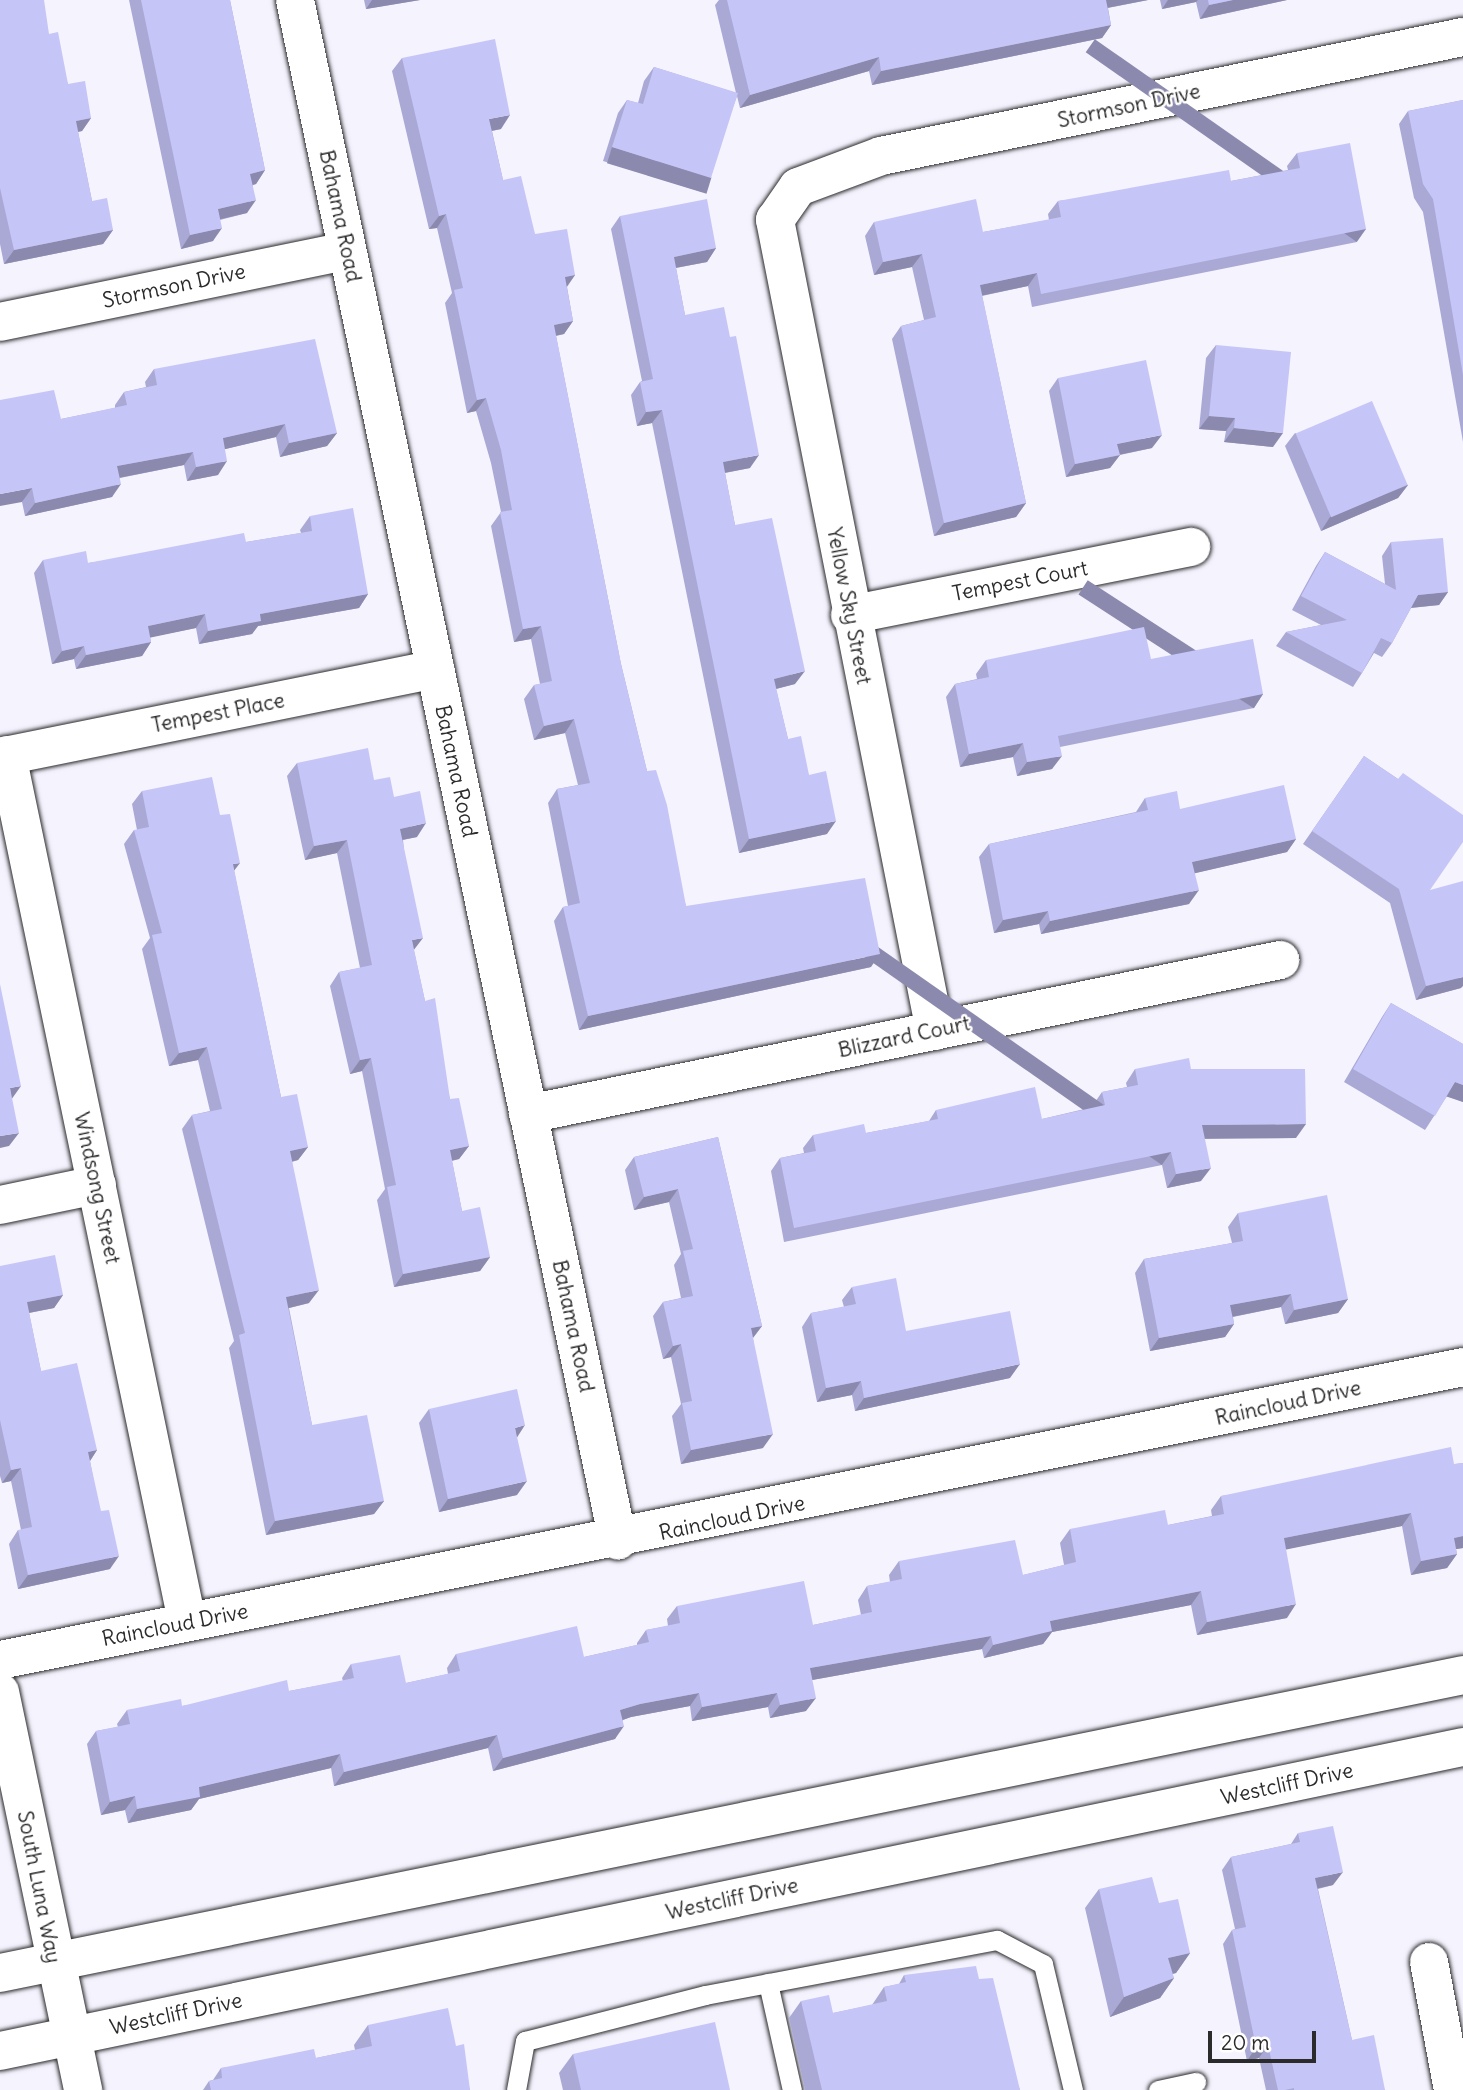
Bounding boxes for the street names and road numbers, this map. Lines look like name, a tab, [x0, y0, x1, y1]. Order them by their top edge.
street label: Stormson Drive	[1055, 79, 1203, 133]
street label: Bahama Road	[314, 148, 366, 284]
street label: Stormson Drive	[100, 259, 248, 313]
street label: Yellow Sky Street	[821, 525, 877, 687]
street label: Tempest Court	[950, 556, 1090, 606]
street label: Tempest Place	[149, 688, 287, 738]
street label: Bahama Road	[430, 703, 482, 839]
street label: Blizzard Court	[836, 1011, 972, 1063]
street label: Windsong Street	[69, 1110, 125, 1266]
street label: Bahama Road	[547, 1258, 599, 1394]
street label: Raincloud Drive	[1213, 1375, 1363, 1431]
street label: Raincloud Drive	[657, 1490, 807, 1546]
street label: Raincloud Drive	[100, 1598, 250, 1652]
street label: Westcliff Drive	[1218, 1758, 1356, 1810]
street label: South Luna Way	[12, 1809, 66, 1965]
street label: Westcliff Drive	[663, 1873, 801, 1925]
street label: Westcliff Drive	[107, 1988, 245, 2040]

